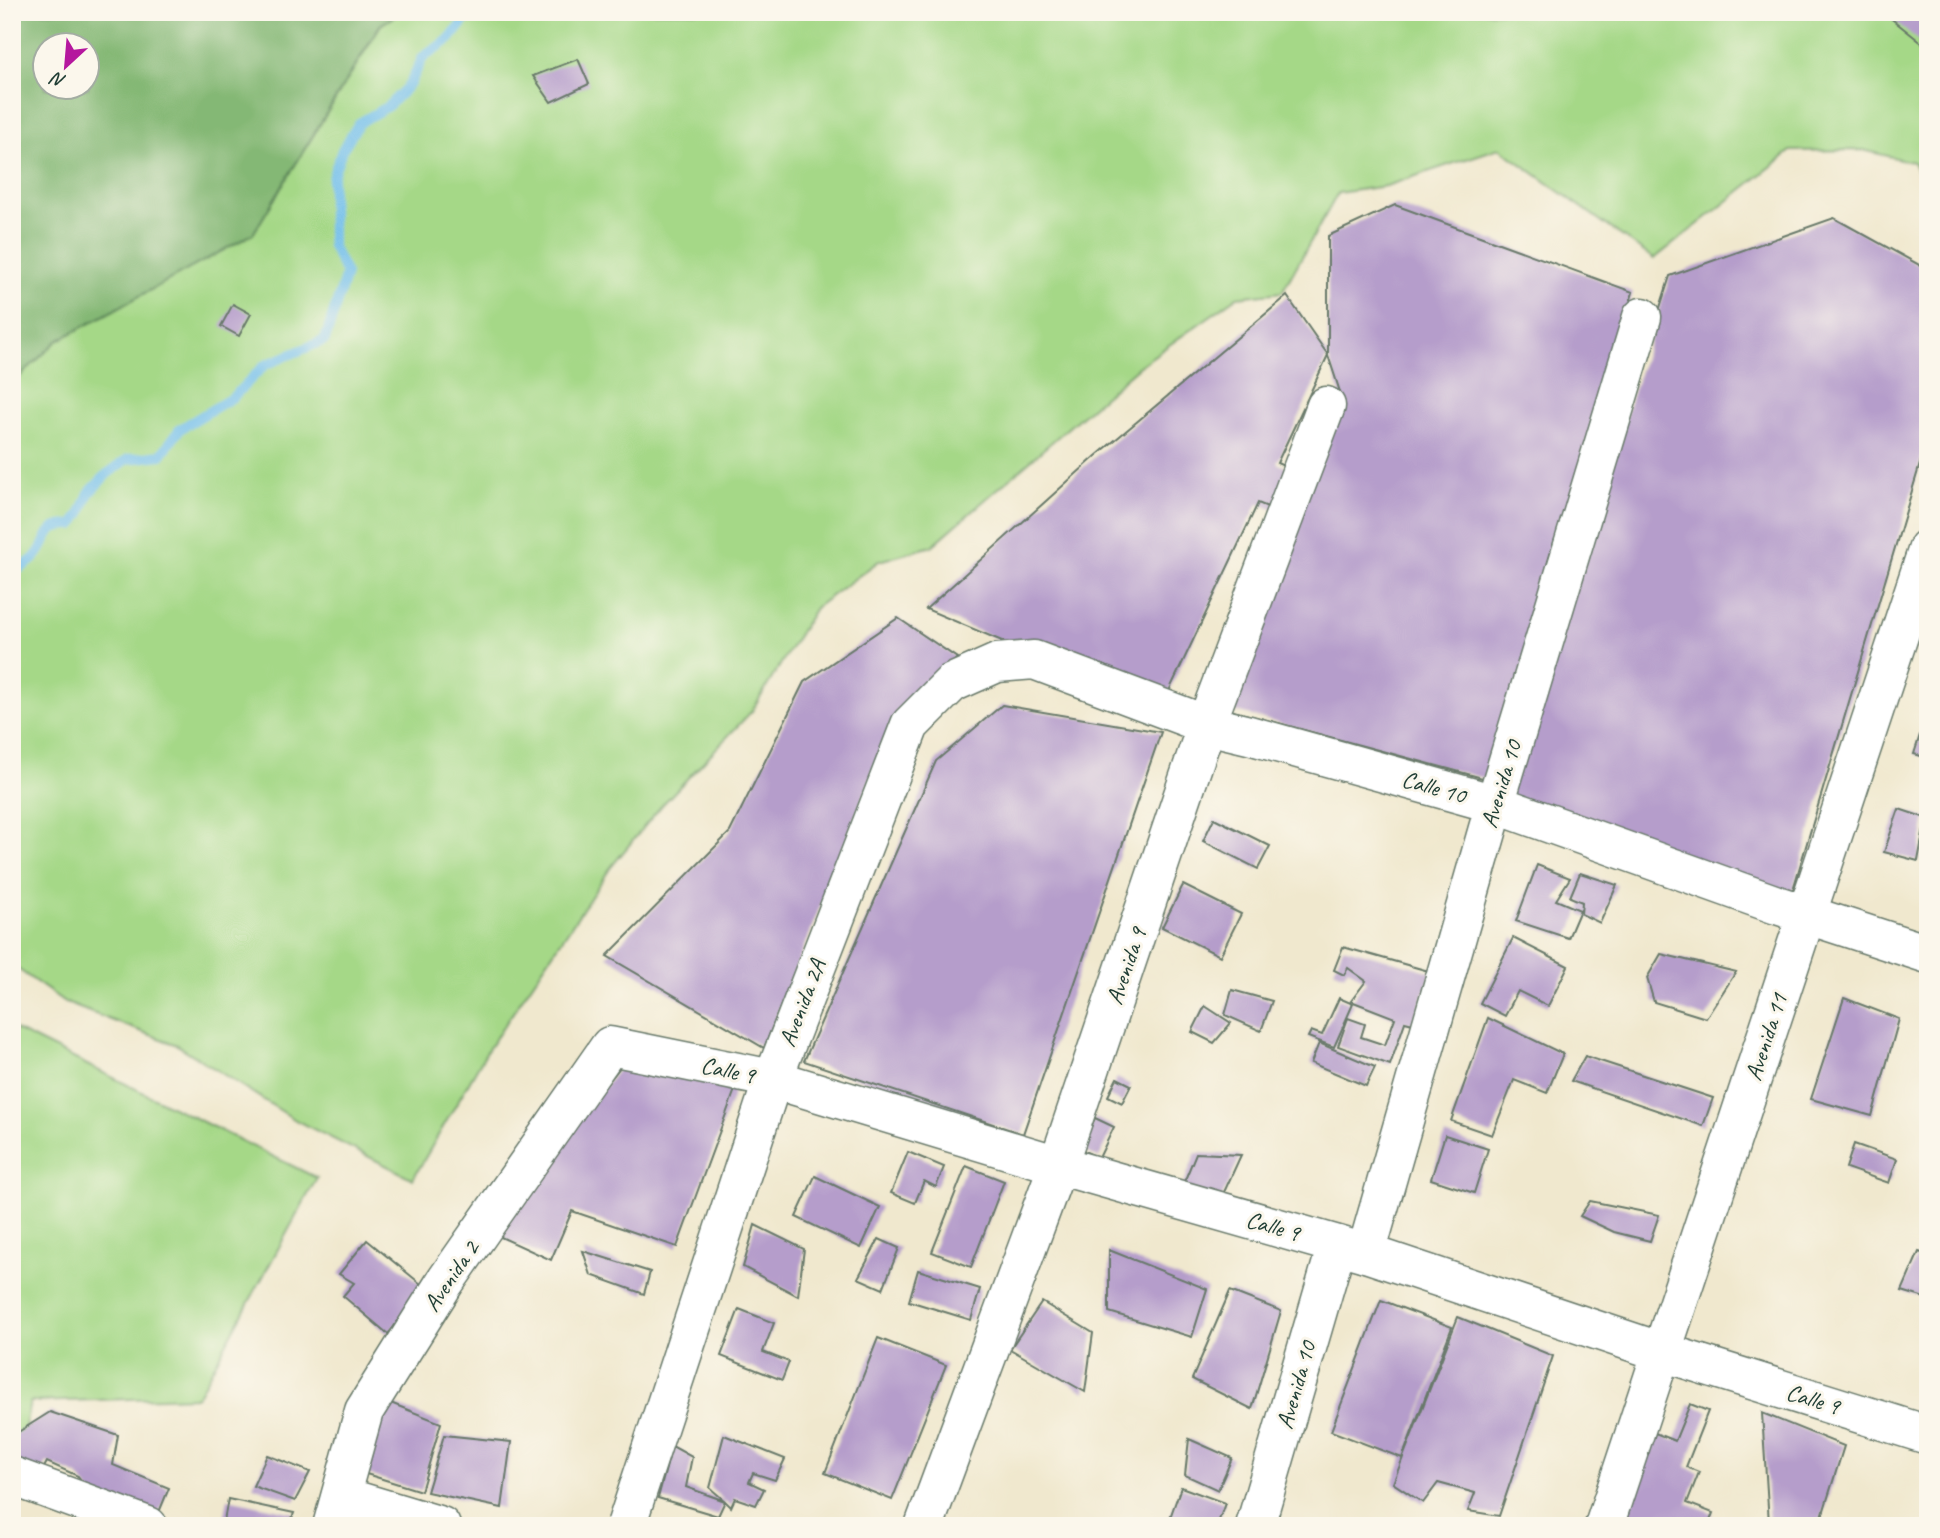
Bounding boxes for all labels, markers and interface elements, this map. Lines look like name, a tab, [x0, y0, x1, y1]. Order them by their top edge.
north arrow	[32, 32, 102, 102]
text: N	[46, 66, 70, 94]
street label: Avenida 10	[1474, 735, 1529, 831]
street label: Calle 10	[1399, 764, 1472, 811]
street label: Avenida 9	[1099, 922, 1154, 1008]
street label: Avenida 2A	[772, 954, 833, 1051]
street label: Avenida 11	[1738, 989, 1794, 1084]
street label: Calle 9	[698, 1050, 760, 1091]
street label: Calle 9	[1243, 1204, 1305, 1249]
street label: Avenida 2	[417, 1233, 487, 1317]
street label: Avenida 10	[1269, 1336, 1323, 1432]
street label: Calle 9	[1783, 1377, 1845, 1422]

